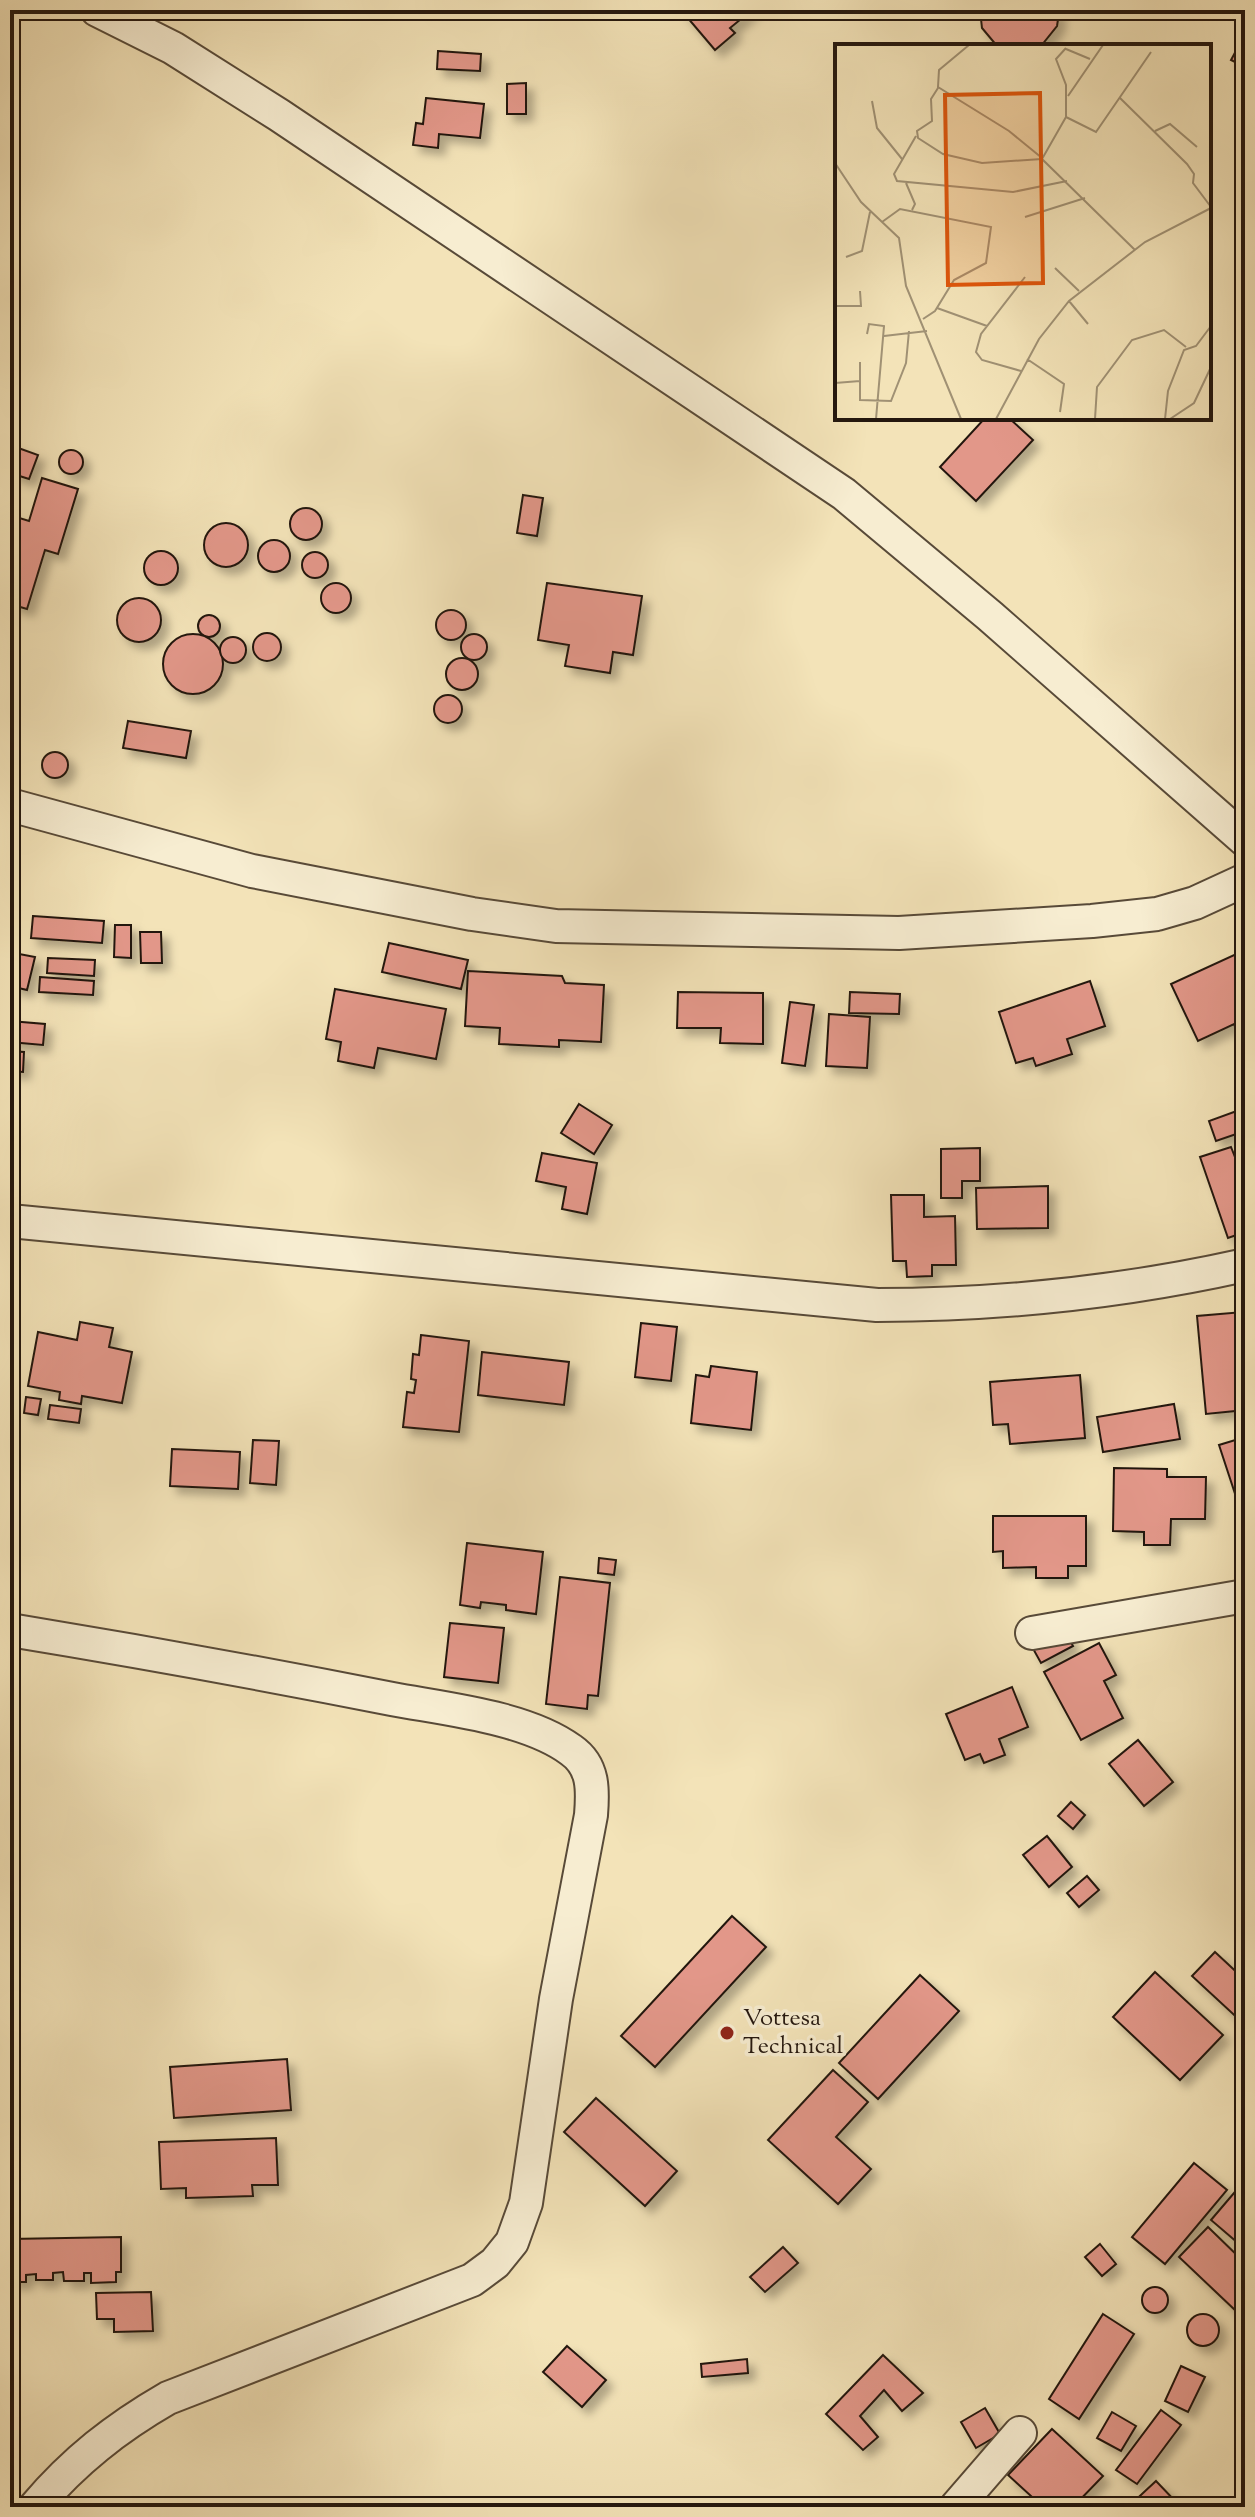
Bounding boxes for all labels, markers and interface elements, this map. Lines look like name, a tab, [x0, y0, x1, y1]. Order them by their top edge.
inset map	[835, 44, 1211, 420]
place label: Vottesa Technical	[743, 2002, 844, 2064]
marker: Vottesa Technical	[718, 2024, 736, 2042]

